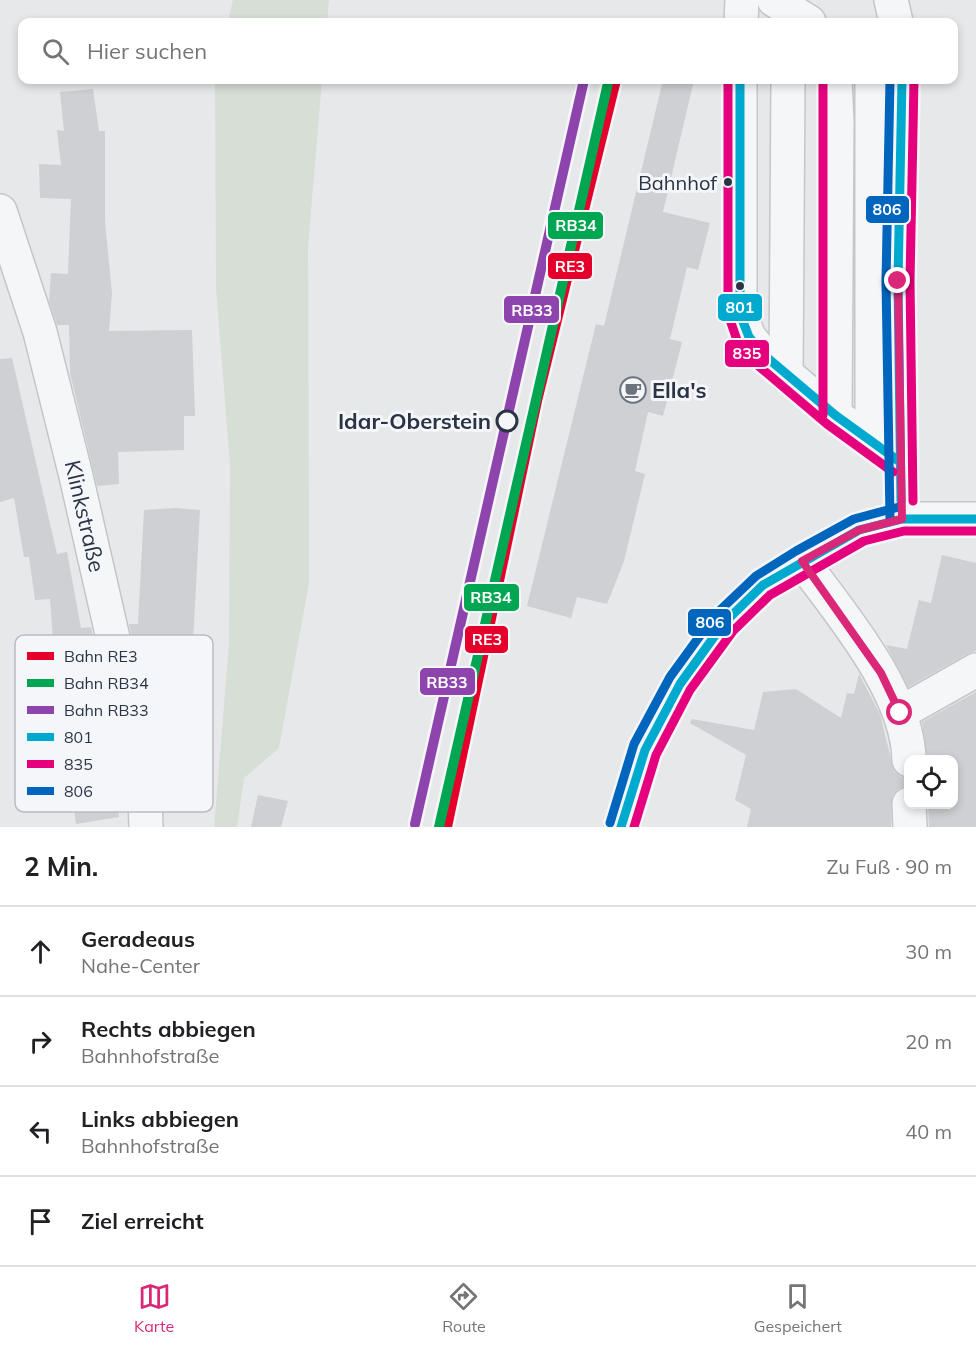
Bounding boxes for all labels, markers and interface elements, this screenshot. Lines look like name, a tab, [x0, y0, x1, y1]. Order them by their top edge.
search box	[18, 18, 958, 84]
icon: search	[39, 35, 72, 68]
text: Hier suchen	[87, 37, 207, 65]
place label: Bahnhof	[638, 170, 717, 195]
marker: Bahnhof	[722, 176, 734, 188]
line badge: 806	[865, 195, 910, 224]
text: 806	[873, 199, 902, 219]
line badge: RB34	[547, 211, 604, 240]
text: RB34	[555, 215, 597, 235]
line badge: RE3	[547, 252, 593, 280]
text: RE3	[555, 256, 585, 276]
route end	[884, 267, 910, 293]
unlabelled marker	[734, 280, 746, 292]
line badge: 801	[717, 293, 763, 322]
line badge: RB33	[503, 295, 560, 324]
text: 801	[726, 297, 754, 317]
text: RB33	[511, 300, 553, 320]
line badge: 835	[724, 339, 770, 368]
text: 835	[733, 343, 762, 363]
cafe icon: Ella's	[618, 375, 648, 405]
place label: Ella's	[652, 376, 707, 404]
place label: Idar-Oberstein	[338, 407, 491, 435]
marker: Idar-Oberstein	[496, 410, 518, 432]
street label: Klinkstraße	[59, 457, 111, 575]
line badge: RB34	[463, 583, 520, 612]
text: RB34	[470, 587, 512, 607]
line badge: 806	[687, 608, 732, 637]
text: 806	[696, 612, 725, 632]
line badge: RE3	[464, 625, 509, 654]
text: RE3	[472, 629, 502, 649]
legend	[15, 635, 213, 812]
text: Bahn RE3	[64, 646, 138, 666]
line badge: RB33	[419, 667, 476, 696]
text: RB33	[426, 672, 468, 692]
text: Bahn RB34	[64, 673, 149, 693]
route start	[886, 699, 912, 725]
text: Bahn RB33	[64, 700, 149, 720]
text: 801	[64, 727, 93, 747]
text: 835	[64, 754, 93, 774]
map controls	[904, 755, 958, 809]
button: locate	[904, 755, 958, 809]
text: 806	[64, 781, 93, 801]
text: 2 Min.	[24, 850, 98, 883]
text: Zu Fuß · 90 m	[826, 854, 952, 879]
text: Geradeaus	[81, 925, 195, 953]
icon: ahead	[24, 935, 57, 968]
text: 30 m	[905, 939, 952, 964]
text: Nahe-Center	[81, 953, 200, 978]
text: Rechts abbiegen	[81, 1015, 256, 1043]
icon: right	[24, 1025, 57, 1058]
text: 20 m	[905, 1029, 952, 1054]
text: Bahnhofstraße	[81, 1043, 219, 1068]
text: Links abbiegen	[81, 1105, 239, 1133]
icon: left	[24, 1115, 57, 1148]
text: 40 m	[905, 1119, 952, 1144]
text: Bahnhofstraße	[81, 1133, 219, 1158]
icon: arrive	[24, 1205, 57, 1238]
text: Ziel erreicht	[81, 1207, 204, 1235]
tab: Karte	[134, 1280, 174, 1336]
tab: Route	[442, 1280, 486, 1336]
tab: Gespeichert	[754, 1280, 842, 1336]

